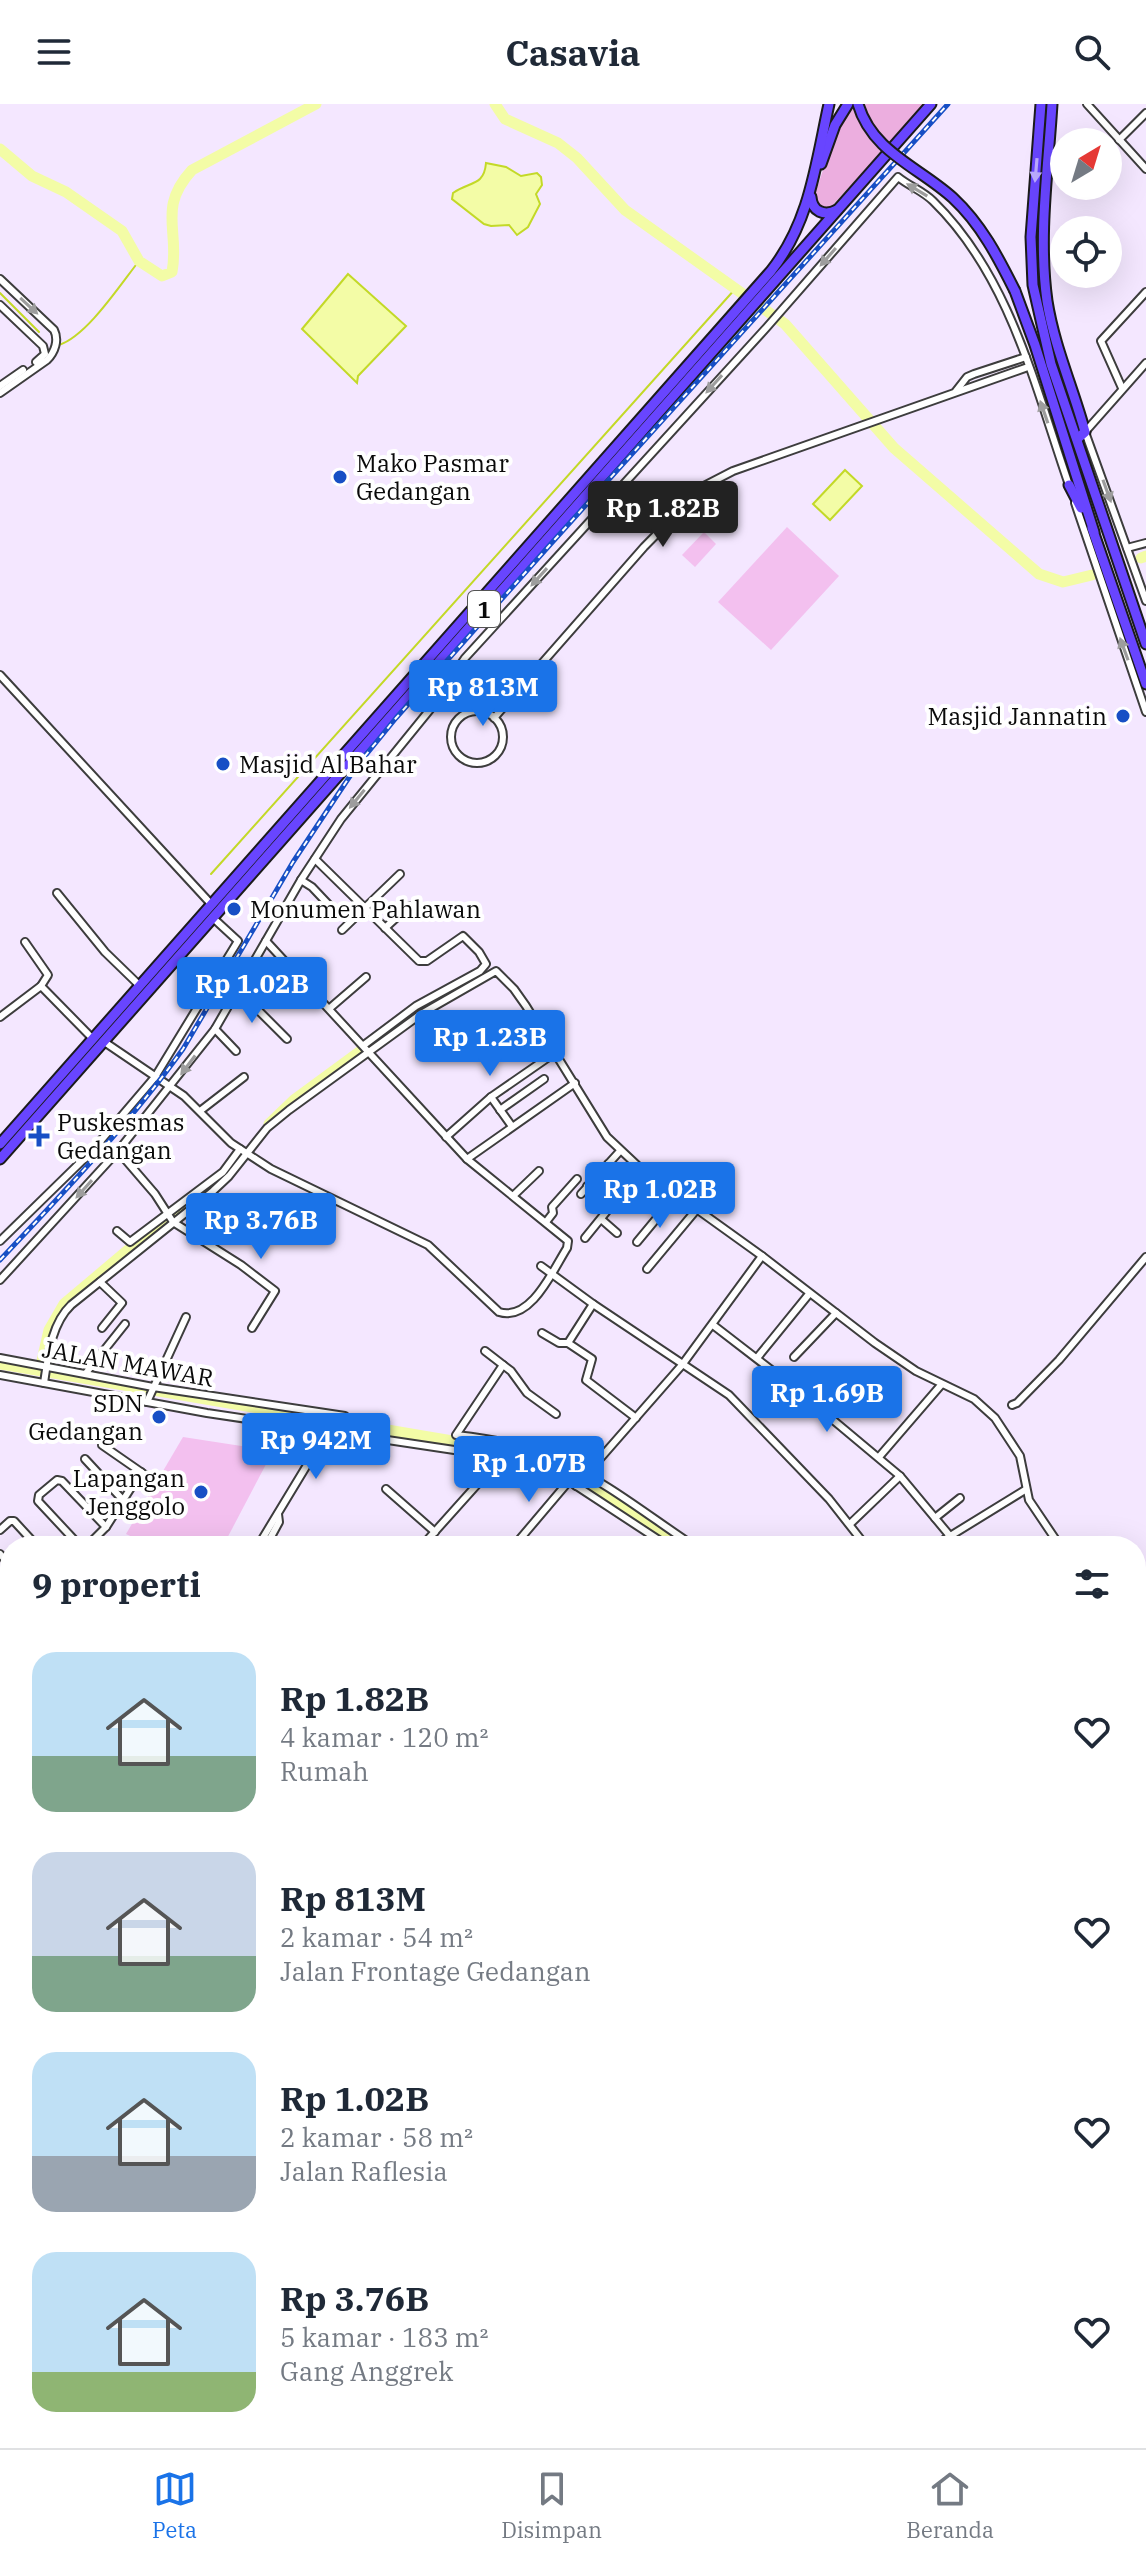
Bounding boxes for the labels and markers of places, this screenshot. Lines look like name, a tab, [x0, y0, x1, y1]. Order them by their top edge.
place label: Mako Pasmar Gedangan	[356, 447, 509, 507]
marker: Mako Pasmar Gedangan	[331, 468, 349, 486]
pin: Rp 1.82B	[580, 481, 746, 549]
pin: Rp 813M	[409, 660, 557, 728]
place label: Masjid Jannatin	[927, 700, 1107, 732]
marker: Masjid Jannatin	[1114, 707, 1132, 725]
place label: Masjid Al Bahar	[239, 748, 417, 780]
marker: Masjid Al Bahar	[214, 755, 232, 773]
place label: Monumen Pahlawan	[250, 893, 481, 925]
marker: Monumen Pahlawan	[225, 900, 243, 918]
pin: Rp 1.02B	[169, 957, 335, 1025]
pin: Rp 1.23B	[407, 1010, 573, 1078]
place label: Puskesmas Gedangan	[57, 1106, 185, 1166]
marker: Puskesmas Gedangan	[28, 1125, 50, 1147]
pin: Rp 1.02B	[577, 1162, 743, 1230]
pin: Rp 3.76B	[178, 1193, 344, 1261]
pin: Rp 1.69B	[744, 1366, 910, 1434]
place label: SDN Gedangan	[28, 1387, 143, 1447]
marker: SDN Gedangan	[150, 1408, 168, 1426]
pin: Rp 942M	[242, 1413, 390, 1481]
pin: Rp 1.07B	[446, 1436, 612, 1504]
place label: Lapangan Jenggolo	[73, 1462, 185, 1522]
marker: Lapangan Jenggolo	[192, 1483, 210, 1501]

